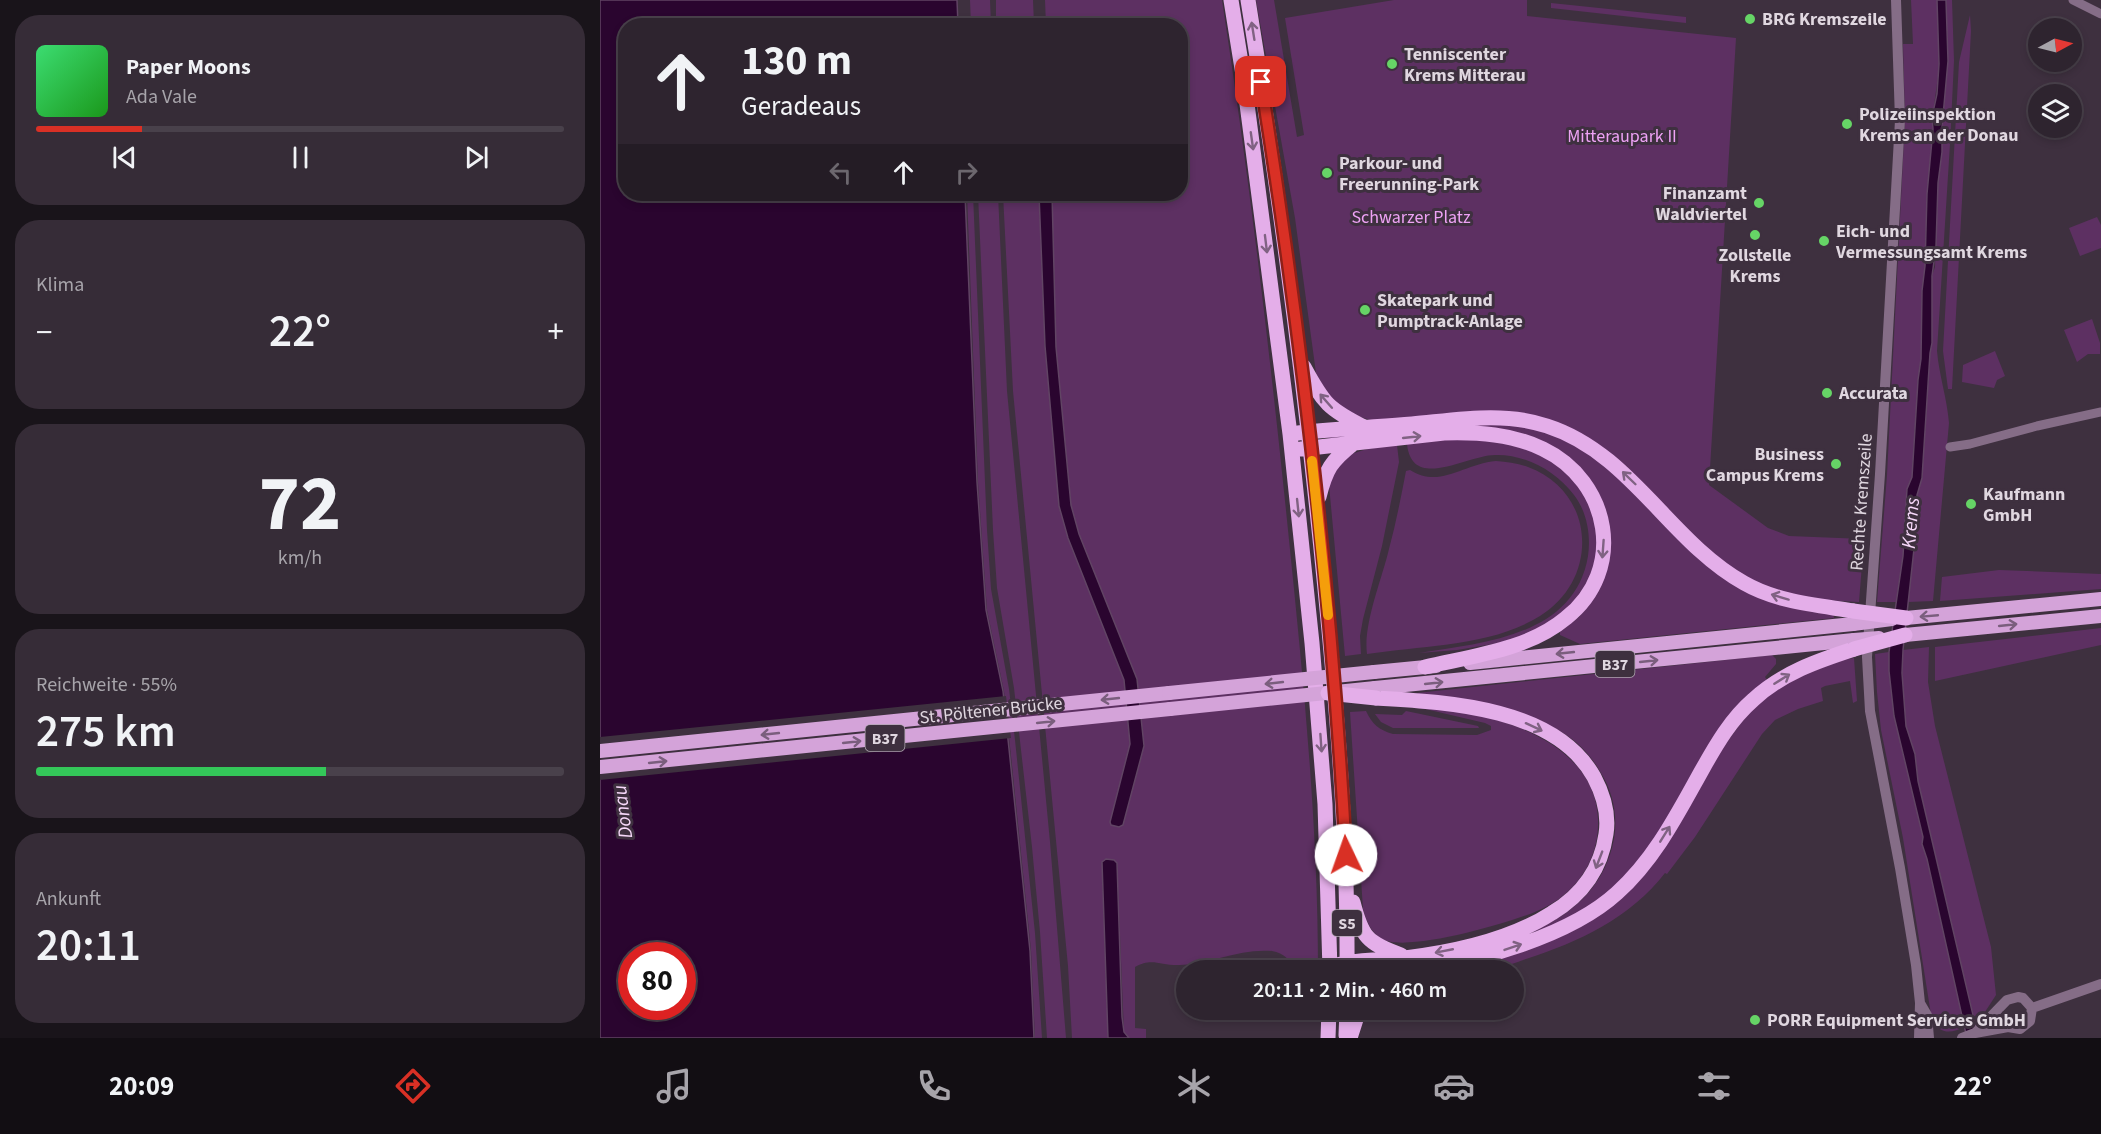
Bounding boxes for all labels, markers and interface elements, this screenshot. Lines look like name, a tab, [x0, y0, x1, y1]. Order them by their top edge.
place label: BRG Kremszeile	[1762, 7, 1887, 32]
marker: BRG Kremszeile	[1743, 12, 1757, 26]
north arrow	[2028, 18, 2082, 72]
map controls	[2028, 18, 2082, 138]
one-way arrow	[1247, 21, 1258, 41]
text: 130 m	[741, 31, 852, 91]
icon: ahead	[642, 42, 720, 120]
place label: Tenniscenter Krems Mitterau	[1404, 42, 1526, 88]
text: Paper Moons	[126, 51, 251, 83]
pin	[1235, 56, 1286, 107]
marker: Tenniscenter Krems Mitterau	[1385, 57, 1399, 71]
icon: arrive	[1244, 65, 1277, 98]
text: Ada Vale	[126, 83, 197, 111]
button: layers	[2028, 84, 2082, 138]
text: Geradeaus	[741, 87, 861, 126]
place label: Polizeiinspektion Krems an der Donau	[1859, 102, 2019, 148]
marker: Polizeiinspektion Krems an der Donau	[1840, 117, 1854, 131]
park label: Mitteraupark II	[1567, 124, 1677, 149]
one-way arrow	[1247, 131, 1258, 150]
icon: previous	[108, 141, 141, 174]
icon: pause	[284, 141, 317, 174]
icon: next	[460, 141, 493, 174]
place label: Parkour- und Freerunning-Park	[1339, 151, 1479, 197]
icon: left	[824, 156, 857, 189]
icon: ahead	[887, 156, 920, 189]
icon: right	[950, 156, 983, 189]
marker: Parkour- und Freerunning-Park	[1320, 166, 1334, 180]
place label: Finanzamt Waldviertel	[1656, 181, 1747, 227]
marker: Finanzamt Waldviertel	[1752, 196, 1766, 210]
park label: Schwarzer Platz	[1351, 205, 1471, 230]
place label: Eich- und Vermessungsamt Krems	[1835, 219, 2027, 265]
marker: Zollstelle Krems	[1748, 228, 1762, 242]
one-way arrow	[1260, 234, 1271, 254]
marker: Eich- und Vermessungsamt Krems	[1817, 234, 1831, 248]
place label: Zollstelle Krems	[1719, 243, 1791, 289]
text: Klima	[36, 271, 84, 299]
place label: Skatepark und Pumptrack-Anlage	[1377, 288, 1523, 334]
text: 22°	[269, 300, 331, 364]
marker: Skatepark und Pumptrack-Anlage	[1358, 303, 1372, 317]
text: −	[36, 309, 52, 356]
text: +	[548, 309, 564, 356]
place label: Accurata	[1838, 381, 1908, 406]
marker: Accurata	[1820, 386, 1834, 400]
one-way arrow	[1319, 394, 1333, 410]
one-way arrow	[1401, 431, 1421, 442]
street label: Rechte Kremszeile	[1844, 432, 1879, 572]
place label: Business Campus Krems	[1706, 442, 1824, 488]
text: 72	[259, 449, 341, 560]
marker: Business Campus Krems	[1829, 457, 1843, 471]
one-way arrow	[1622, 471, 1637, 486]
place label: Kaufmann GmbH	[1983, 482, 2065, 528]
water label: Krems	[1895, 496, 1927, 550]
one-way arrow	[1293, 497, 1304, 517]
marker: Kaufmann GmbH	[1964, 497, 1978, 511]
one-way arrow	[1597, 538, 1608, 558]
text: km/h	[278, 544, 322, 572]
one-way arrow	[1771, 591, 1790, 602]
one-way arrow	[1919, 611, 1939, 622]
one-way arrow	[1998, 619, 2018, 630]
one-way arrow	[1556, 648, 1576, 659]
road number: B37	[1596, 651, 1634, 677]
one-way arrow	[1638, 655, 1658, 666]
text: Reichweite · 55%	[36, 671, 177, 699]
one-way arrow	[1773, 672, 1790, 685]
one-way arrow	[1423, 677, 1443, 688]
one-way arrow	[1264, 678, 1284, 689]
street label: St. Pöltener Brücke	[918, 691, 1064, 730]
one-way arrow	[1101, 694, 1121, 705]
text: 275 km	[36, 700, 176, 764]
one-way arrow	[1036, 716, 1056, 727]
one-way arrow	[1525, 722, 1543, 733]
road number: B37	[866, 725, 904, 751]
one-way arrow	[761, 728, 781, 739]
one-way arrow	[1316, 732, 1327, 752]
one-way arrow	[842, 736, 862, 747]
one-way arrow	[648, 756, 668, 767]
water label: Donau	[606, 783, 640, 840]
position arrow	[1314, 823, 1378, 887]
one-way arrow	[1660, 826, 1672, 843]
one-way arrow	[1593, 850, 1604, 868]
text: Ankunft	[36, 885, 101, 913]
road number: S5	[1332, 910, 1362, 936]
text: 20:11	[36, 914, 141, 978]
one-way arrow	[1503, 941, 1521, 952]
speed limit sign: 80	[618, 942, 696, 1020]
one-way arrow	[1435, 946, 1454, 957]
text: 20:11 · 2 Min. · 460 m	[1253, 974, 1447, 1006]
place label: PORR Equipment Services GmbH	[1767, 1008, 2026, 1033]
marker: PORR Equipment Services GmbH	[1748, 1013, 1762, 1027]
icon: directions	[392, 1065, 434, 1107]
icon: music	[653, 1065, 695, 1107]
icon: phone	[913, 1065, 955, 1107]
icon: climate	[1173, 1065, 1215, 1107]
icon: car	[1433, 1065, 1475, 1107]
icon: filters	[1693, 1065, 1735, 1107]
text: 20:09	[109, 1067, 174, 1106]
text: 22°	[1954, 1067, 1992, 1106]

